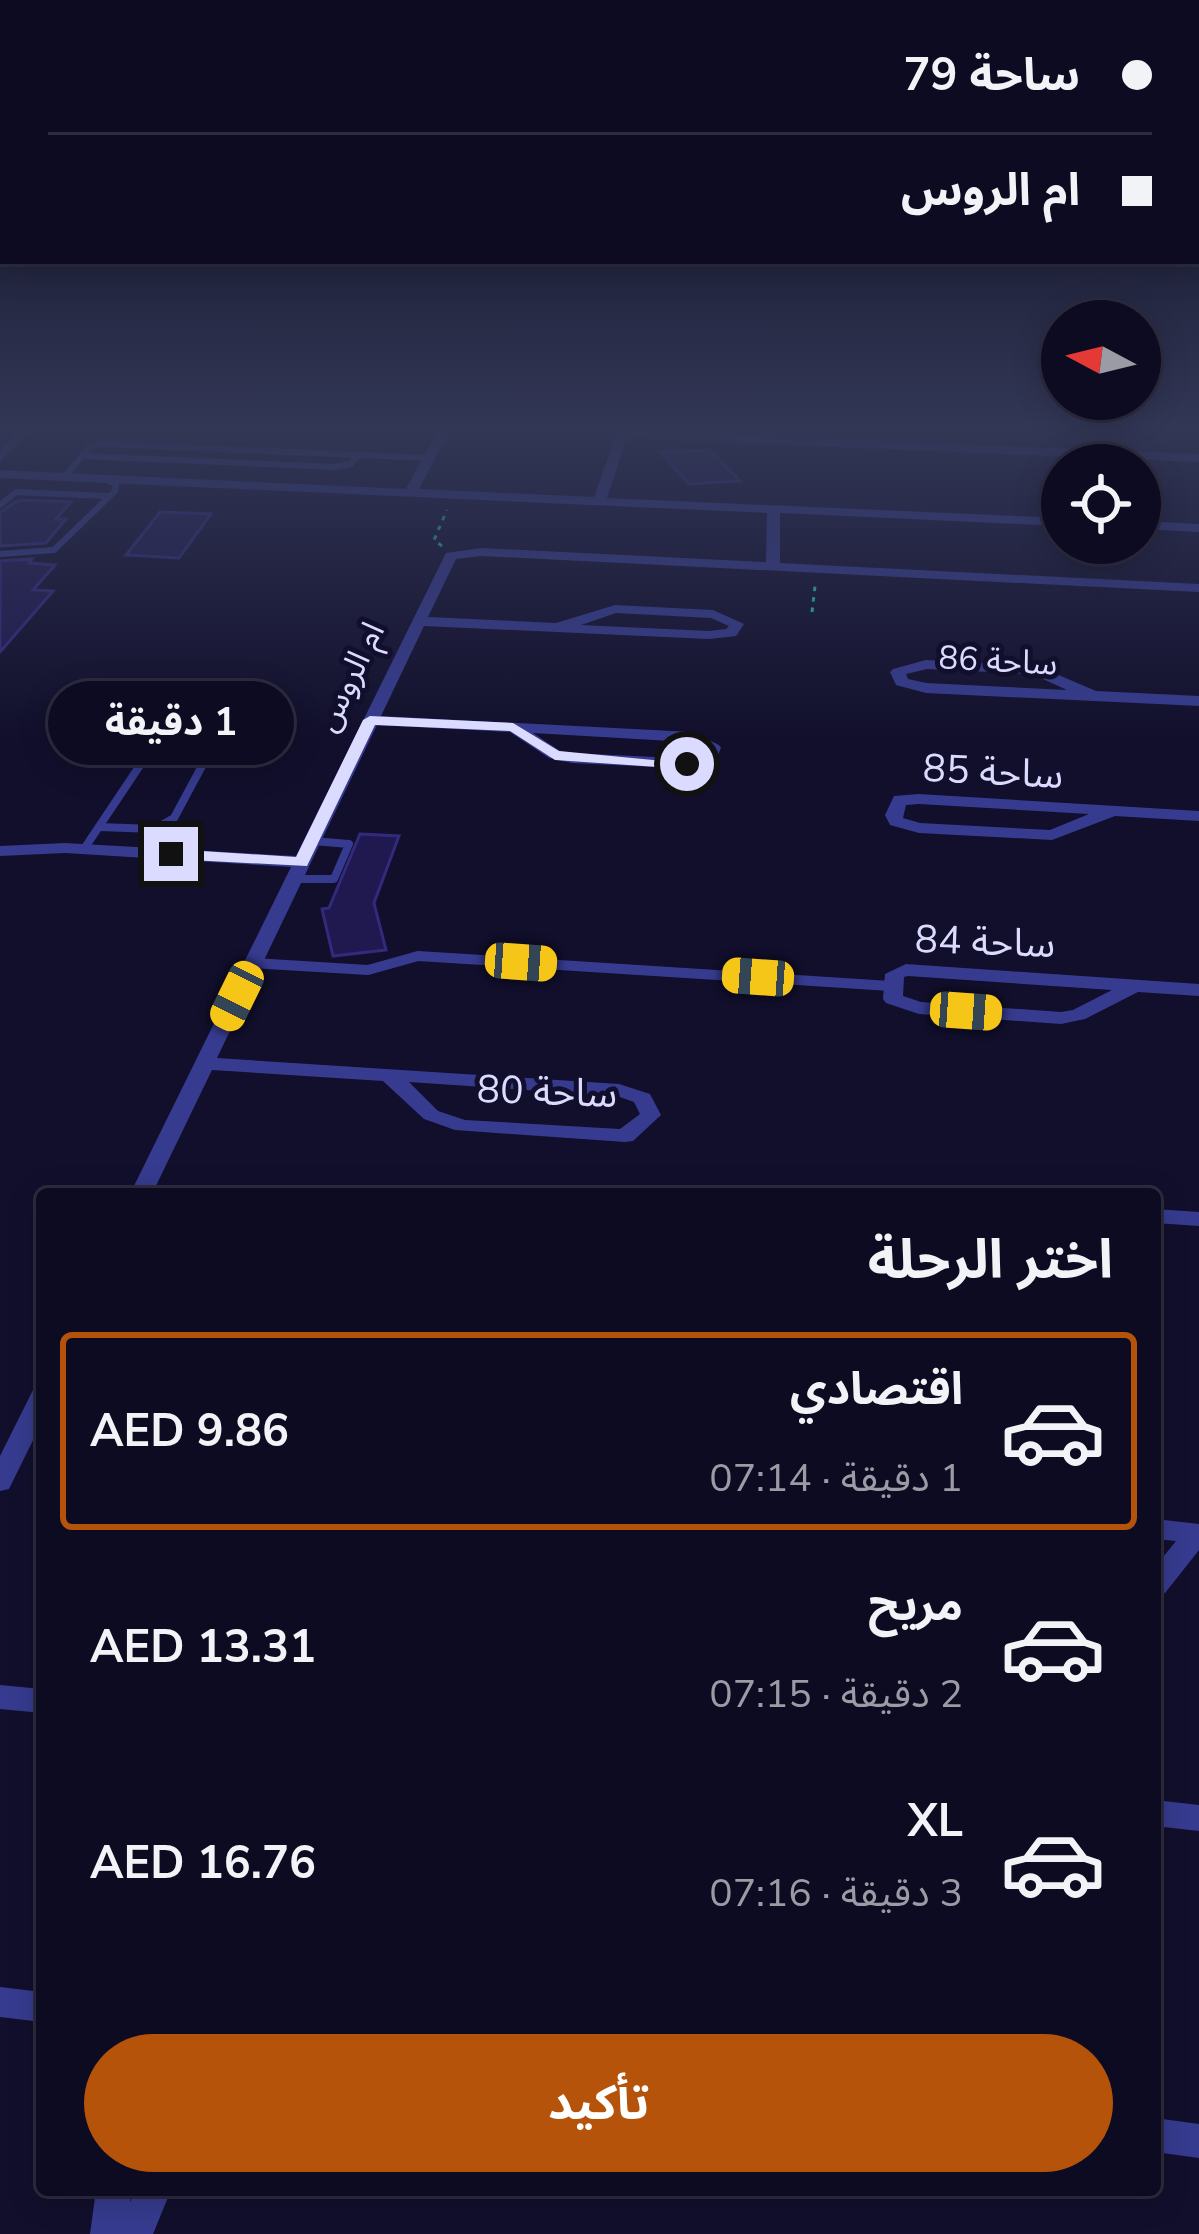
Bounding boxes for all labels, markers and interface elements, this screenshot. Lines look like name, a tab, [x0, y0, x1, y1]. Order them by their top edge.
text: ساحة 79	[903, 45, 1080, 106]
text: ام الروس	[901, 160, 1080, 221]
north arrow	[1041, 300, 1161, 420]
map controls	[1041, 300, 1161, 564]
button: locate	[1041, 444, 1161, 564]
street label: ام الروس	[304, 615, 397, 740]
street label: ساحة 86	[937, 635, 1059, 687]
callout: 1 دقيقة	[48, 680, 294, 764]
text: 1 دقيقة	[105, 696, 237, 749]
route start	[660, 737, 714, 791]
street label: ساحة 85	[921, 742, 1065, 802]
route end	[144, 827, 198, 881]
street label: ساحة 84	[914, 913, 1056, 971]
car	[484, 942, 558, 982]
car	[205, 956, 269, 1036]
car	[721, 957, 795, 997]
car	[929, 991, 1003, 1031]
street label: ساحة 80	[476, 1063, 618, 1121]
text: اختر الرحلة	[868, 1223, 1113, 1297]
text: اقتصادي	[790, 1359, 963, 1420]
icon: car	[999, 1377, 1107, 1485]
text: AED 9.86	[90, 1401, 289, 1462]
text: 1 دقيقة · 07:14	[709, 1452, 963, 1505]
text: مريح	[868, 1575, 963, 1636]
icon: car	[999, 1593, 1107, 1701]
text: AED 13.31	[90, 1617, 316, 1678]
text: 2 دقيقة · 07:15	[709, 1668, 963, 1721]
text: XL	[907, 1791, 963, 1852]
icon: car	[999, 1809, 1107, 1917]
text: AED 16.76	[90, 1833, 316, 1894]
text: 3 دقيقة · 07:16	[709, 1867, 963, 1920]
button: تأكيد	[84, 2034, 1113, 2172]

